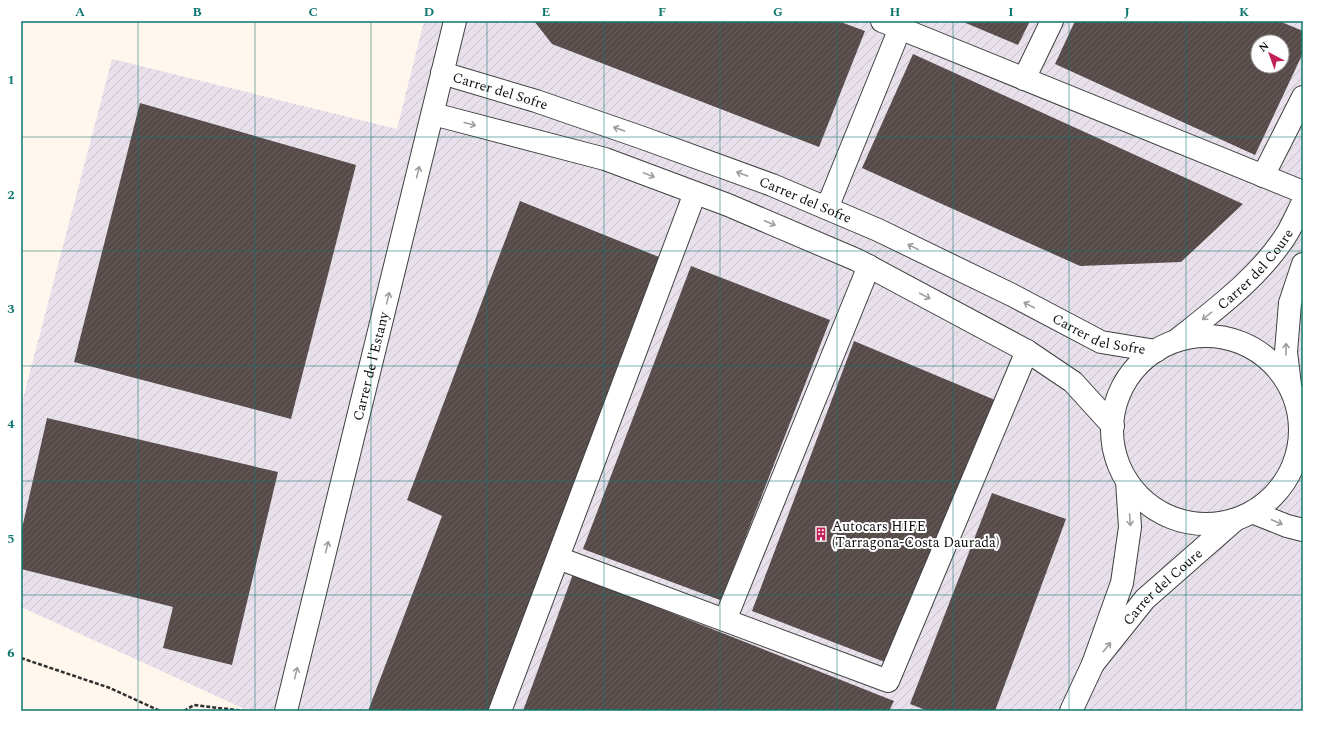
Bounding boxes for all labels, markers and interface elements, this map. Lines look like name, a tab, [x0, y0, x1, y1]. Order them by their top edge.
text: A	[75, 2, 85, 22]
text: B	[192, 2, 202, 22]
text: C	[308, 2, 318, 22]
text: D	[424, 2, 434, 22]
text: E	[542, 2, 551, 22]
text: F	[658, 2, 666, 22]
text: G	[773, 2, 783, 22]
text: H	[890, 2, 901, 22]
text: I	[1008, 2, 1014, 22]
text: J	[1124, 2, 1130, 22]
text: K	[1239, 2, 1249, 22]
north arrow	[1250, 34, 1290, 74]
text: N	[1255, 37, 1273, 56]
street label: Carrer del Sofre	[450, 66, 551, 115]
text: 1	[7, 70, 15, 90]
one-way arrow	[464, 120, 477, 128]
one-way arrow	[614, 125, 626, 133]
one-way arrow	[415, 166, 423, 179]
one-way arrow	[736, 170, 748, 178]
street label: Carrer del Sofre	[756, 171, 855, 228]
one-way arrow	[642, 172, 654, 180]
text: 2	[7, 185, 15, 205]
one-way arrow	[763, 220, 775, 227]
street label: Carrer del Coure	[1212, 224, 1298, 314]
one-way arrow	[907, 243, 919, 250]
one-way arrow	[384, 292, 392, 305]
one-way arrow	[919, 293, 931, 300]
text: 3	[7, 299, 15, 319]
one-way arrow	[1023, 300, 1035, 308]
street label: Carrer de l'Estany	[347, 308, 394, 423]
street label: Carrer del Sofre	[1049, 308, 1147, 360]
one-way arrow	[1201, 312, 1212, 320]
one-way arrow	[1283, 343, 1290, 356]
text: 4	[7, 414, 15, 434]
one-way arrow	[1126, 513, 1133, 526]
place label: Autocars HIFE (Tarragona-Costa Daurada)	[832, 516, 999, 553]
one-way arrow	[1271, 519, 1283, 526]
building icon: Autocars HIFE (Tarragona-Costa Daurada)	[813, 526, 829, 542]
text: 5	[7, 529, 15, 549]
one-way arrow	[324, 541, 331, 554]
street label: Carrer del Coure	[1117, 543, 1207, 630]
one-way arrow	[1102, 642, 1111, 653]
text: 6	[7, 643, 15, 663]
one-way arrow	[292, 667, 300, 680]

